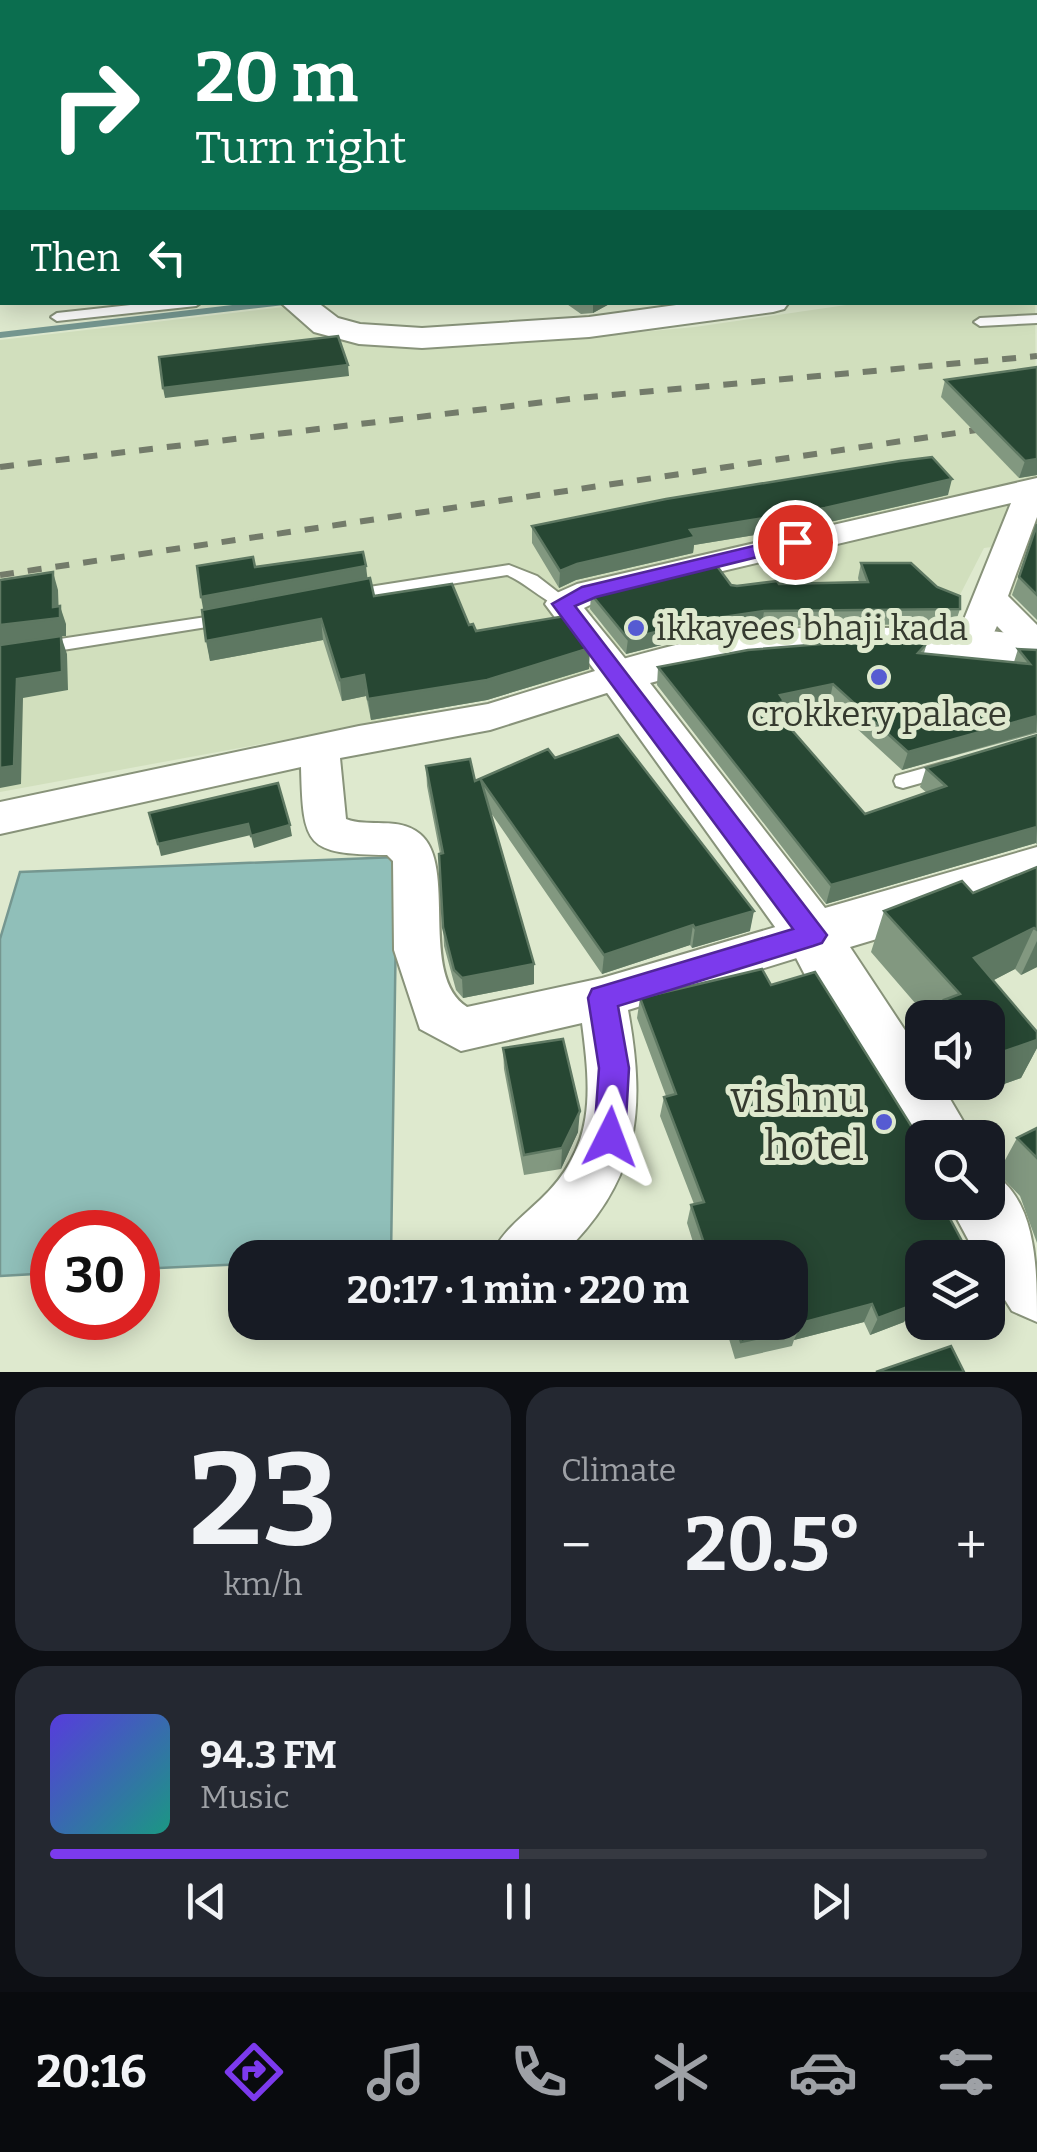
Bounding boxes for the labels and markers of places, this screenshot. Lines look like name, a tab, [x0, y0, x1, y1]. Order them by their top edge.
pin	[753, 500, 838, 585]
place label: ikkayees bhaji kada	[656, 607, 968, 649]
marker: ikkayees bhaji kada	[625, 617, 647, 639]
marker: crokkery palace	[868, 666, 890, 688]
place label: crokkery palace	[751, 693, 1007, 735]
place label: vishnu hotel	[730, 1073, 864, 1171]
marker: vishnu hotel	[873, 1111, 895, 1133]

